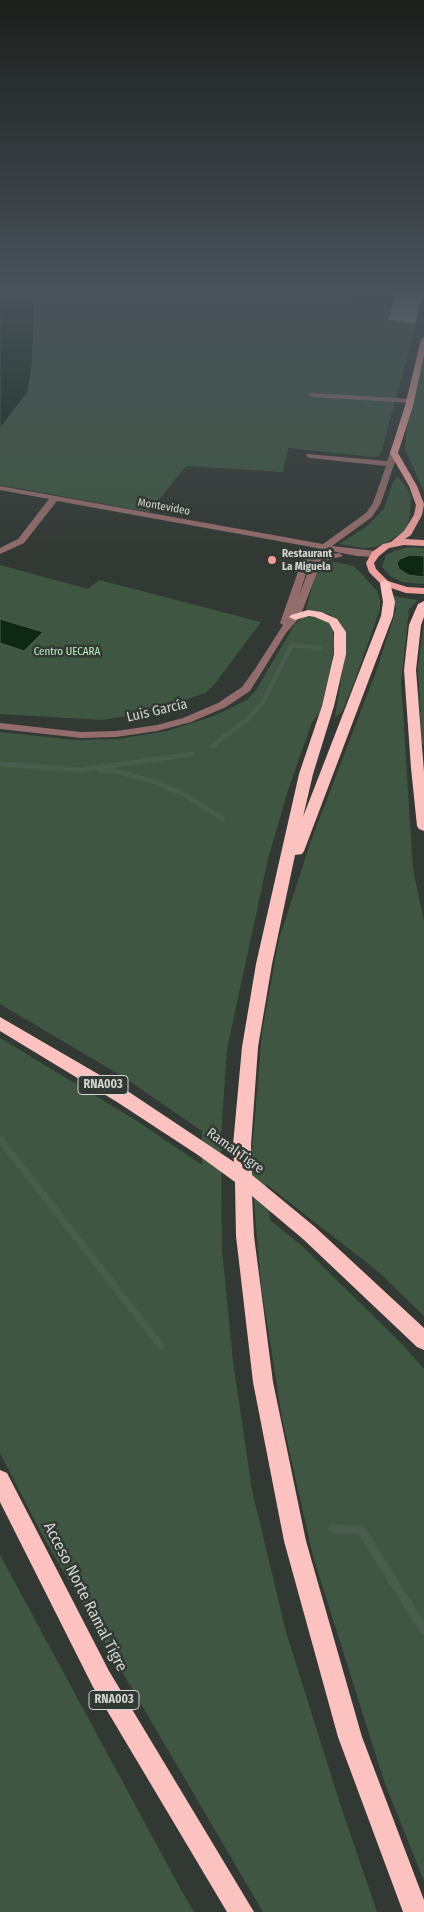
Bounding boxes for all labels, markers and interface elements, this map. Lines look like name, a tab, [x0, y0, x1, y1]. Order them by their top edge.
street label: Montevideo	[137, 496, 191, 518]
place label: Restaurant La Miguela	[282, 547, 332, 573]
marker: Restaurant La Miguela	[266, 554, 278, 566]
park label: Centro UECARA	[34, 645, 100, 659]
street label: Luis García	[125, 696, 189, 726]
road number: RNA003	[78, 1076, 128, 1094]
street label: Ramal Tigre	[203, 1125, 267, 1177]
street label: Acceso Norte Ramal Tigre	[39, 1519, 131, 1675]
road number: RNA003	[89, 1690, 139, 1710]

